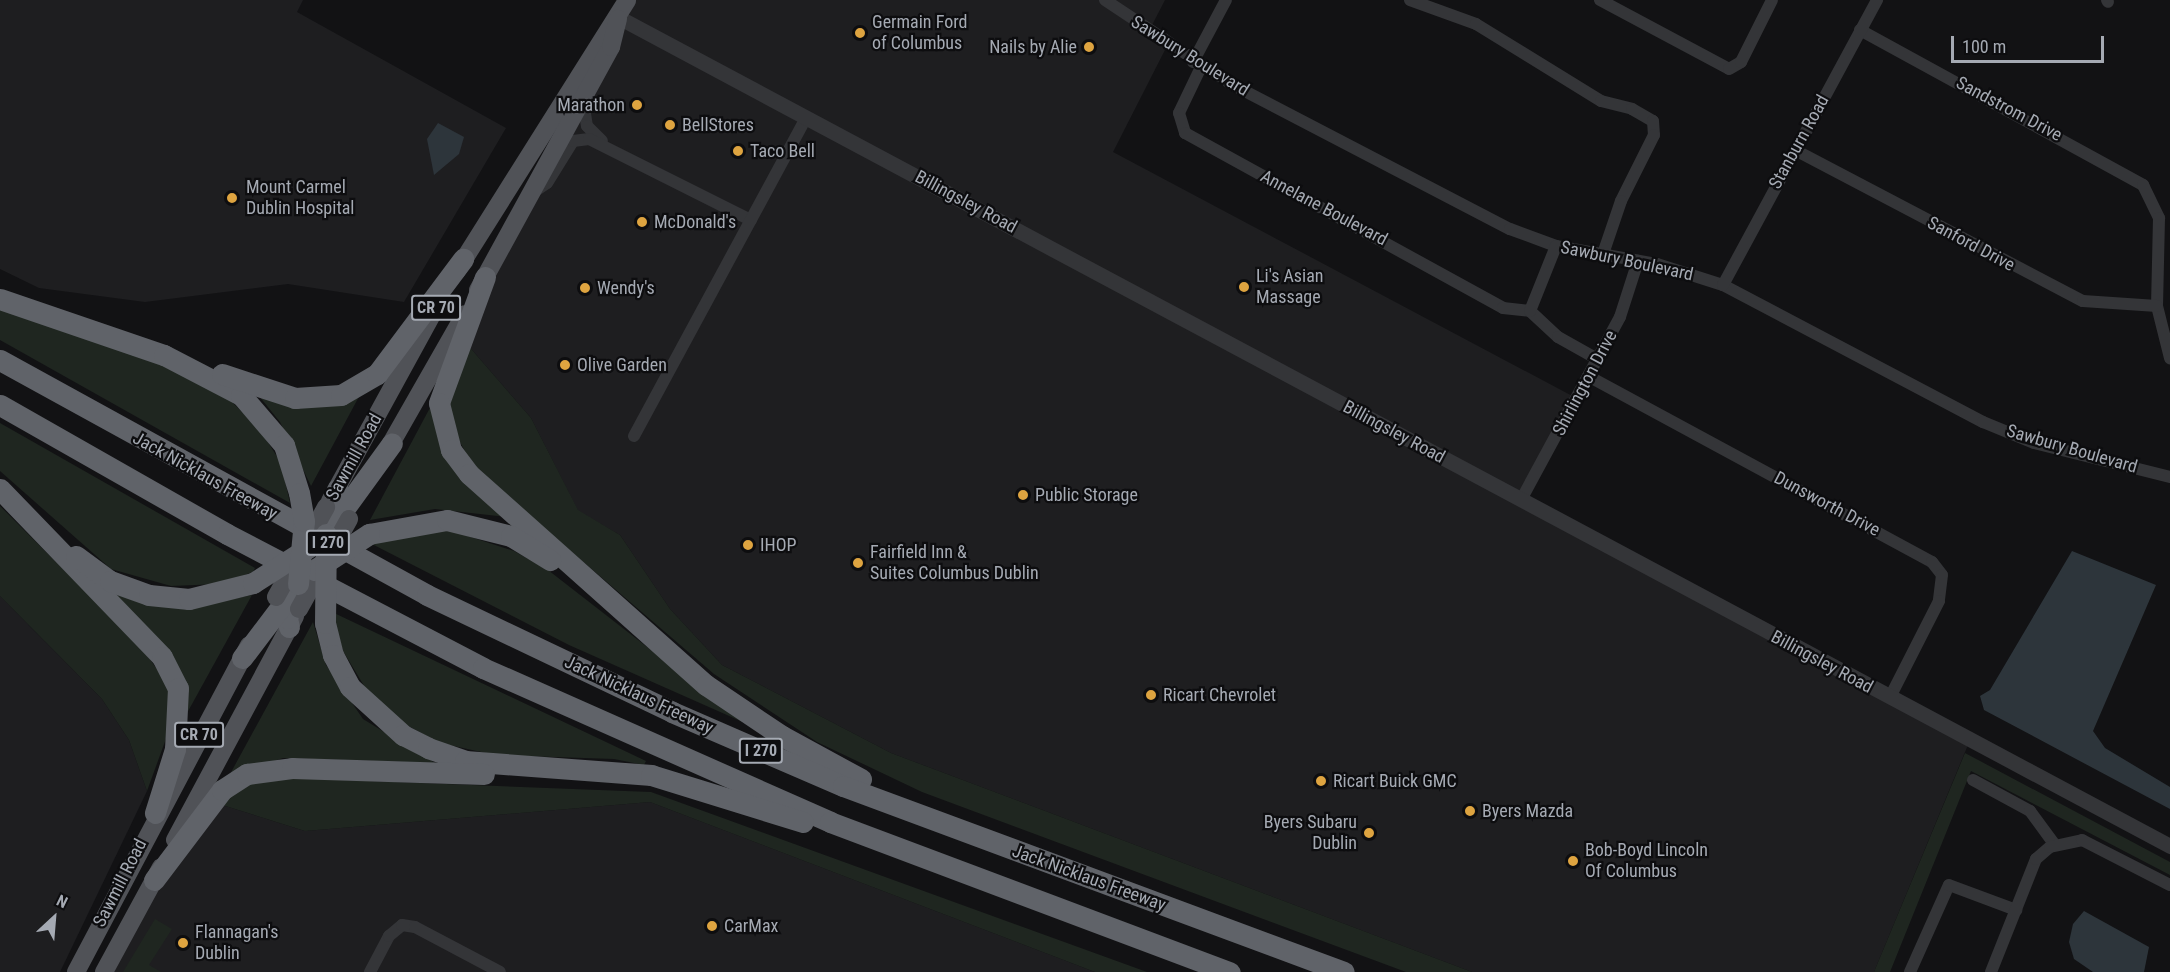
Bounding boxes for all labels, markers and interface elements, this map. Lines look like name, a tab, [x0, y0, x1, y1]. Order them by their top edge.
street label: Sawbury Boulevard	[1127, 11, 1253, 101]
place label: Germain Ford of Columbus	[872, 12, 967, 54]
scale bar	[1954, 24, 2107, 62]
marker: Germain Ford of Columbus	[853, 26, 867, 40]
place label: Nails by Alie	[989, 36, 1077, 58]
text: 100 m	[1962, 36, 2006, 57]
marker: Nails by Alie	[1082, 40, 1096, 54]
street label: Sandstrom Drive	[1952, 72, 2066, 146]
street label: Stanburn Road	[1764, 91, 1834, 193]
place label: Marathon	[557, 94, 625, 116]
marker: Marathon	[630, 98, 644, 112]
place label: BellStores	[682, 114, 754, 136]
marker: BellStores	[663, 118, 677, 132]
place label: Taco Bell	[750, 140, 815, 162]
marker: Taco Bell	[731, 144, 745, 158]
street label: Annelane Boulevard	[1257, 165, 1391, 251]
street label: Billingsley Road	[911, 166, 1021, 238]
place label: Mount Carmel Dublin Hospital	[246, 177, 354, 219]
marker: Mount Carmel Dublin Hospital	[223, 189, 241, 207]
place label: McDonald's	[654, 211, 736, 233]
street label: Sanford Drive	[1924, 212, 2018, 276]
marker: McDonald's	[635, 215, 649, 229]
street label: Sawbury Boulevard	[1559, 236, 1695, 286]
place label: Li's Asian Massage	[1256, 266, 1324, 308]
place label: Wendy's	[597, 277, 655, 299]
marker: Li's Asian Massage	[1237, 280, 1251, 294]
marker: Wendy's	[578, 281, 592, 295]
road number: CR 70	[410, 295, 462, 321]
street label: Shirlington Drive	[1548, 327, 1622, 439]
place label: Olive Garden	[577, 354, 667, 376]
marker: Olive Garden	[558, 358, 572, 372]
street label: Billingsley Road	[1339, 396, 1449, 468]
street label: Sawmill Road	[321, 410, 387, 504]
street label: Sawbury Boulevard	[2004, 420, 2140, 478]
street label: Jack Nicklaus Freeway	[129, 427, 281, 525]
street label: Dunsworth Drive	[1770, 467, 1884, 541]
place label: Public Storage	[1035, 484, 1138, 506]
marker: Public Storage	[1016, 488, 1030, 502]
road number: I 270	[306, 530, 350, 556]
place label: IHOP	[760, 534, 796, 556]
marker: IHOP	[741, 538, 755, 552]
place label: Fairfield Inn & Suites Columbus Dublin	[870, 542, 1039, 584]
marker: Fairfield Inn & Suites Columbus Dublin	[851, 556, 865, 570]
street label: Billingsley Road	[1767, 626, 1877, 698]
street label: Jack Nicklaus Freeway	[561, 651, 717, 739]
place label: Ricart Chevrolet	[1163, 684, 1276, 706]
marker: Ricart Chevrolet	[1144, 688, 1158, 702]
road number: CR 70	[174, 722, 224, 748]
road number: I 270	[738, 738, 783, 764]
place label: Ricart Buick GMC	[1333, 770, 1457, 792]
marker: Ricart Buick GMC	[1314, 774, 1328, 788]
place label: Byers Mazda	[1482, 800, 1573, 822]
marker: Byers Mazda	[1463, 804, 1477, 818]
place label: Byers Subaru Dublin	[1264, 812, 1357, 854]
marker: Byers Subaru Dublin	[1362, 826, 1376, 840]
street label: Sawmill Road	[89, 835, 151, 931]
street label: Jack Nicklaus Freeway	[1009, 840, 1169, 916]
place label: Bob-Boyd Lincoln Of Columbus	[1585, 840, 1708, 882]
marker: Bob-Boyd Lincoln Of Columbus	[1566, 854, 1580, 868]
north arrow	[24, 888, 84, 948]
text: N	[54, 891, 71, 912]
place label: CarMax	[724, 915, 778, 937]
marker: CarMax	[705, 919, 719, 933]
place label: Flannagan's Dublin	[195, 922, 278, 964]
marker: Flannagan's Dublin	[176, 936, 190, 950]

